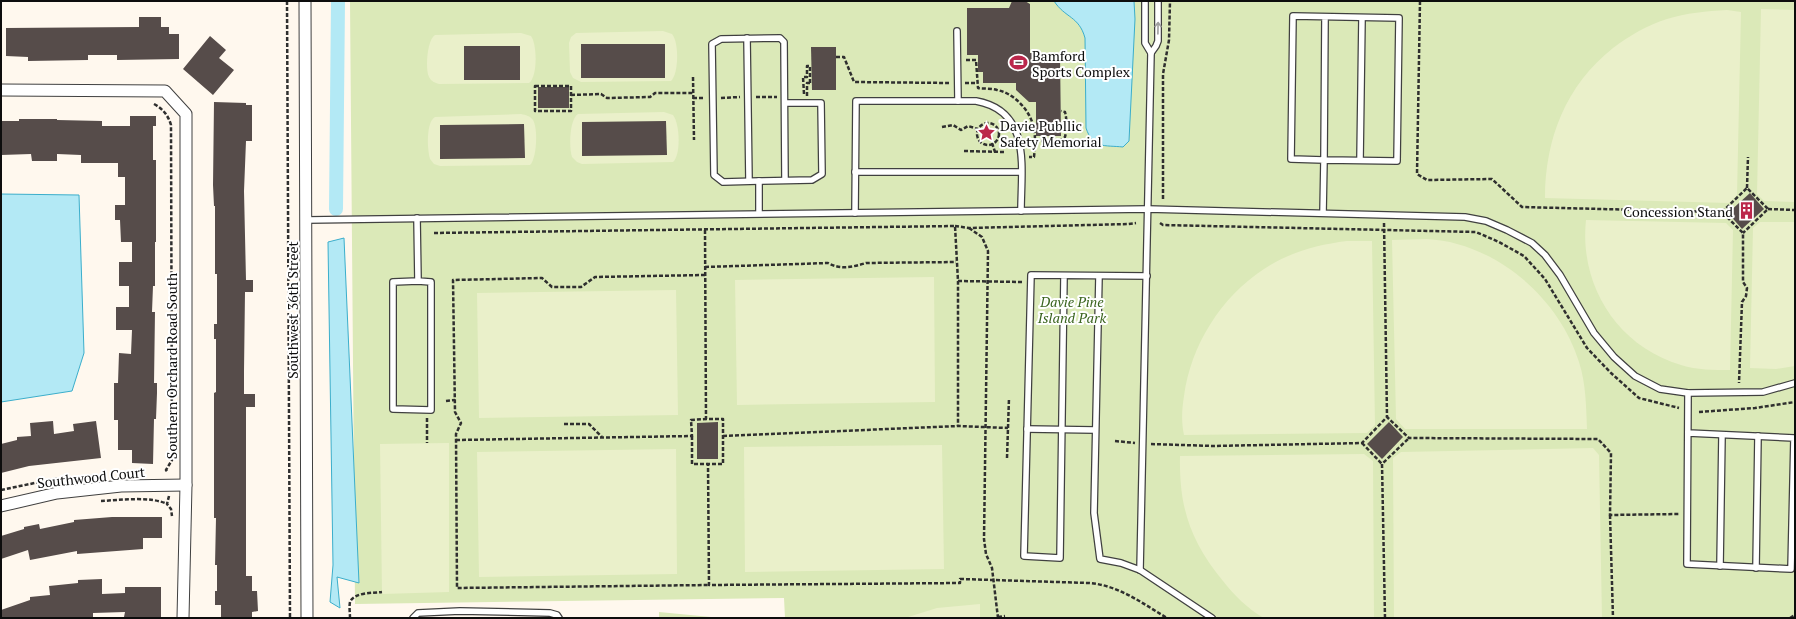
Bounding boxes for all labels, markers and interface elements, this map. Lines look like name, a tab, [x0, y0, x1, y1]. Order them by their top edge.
one-way arrow	[1154, 22, 1162, 35]
place label: Bamford Sports Complex	[1032, 46, 1131, 81]
sports icon: Bamford Sports Complex	[1009, 53, 1029, 73]
place label: Davie Publlic Safety Memorial	[1000, 116, 1102, 151]
place icon: Davie Publlic Safety Memorial	[977, 123, 997, 143]
building icon: Concession Stand	[1736, 201, 1756, 221]
place label: Concession Stand	[1623, 202, 1733, 221]
street label: Southwest 36th Street	[283, 240, 302, 379]
street label: Southern Orchard Road South	[162, 273, 181, 459]
park label: Davie Pine Island Park	[1037, 292, 1106, 327]
street label: Southwood Court	[36, 462, 147, 492]

